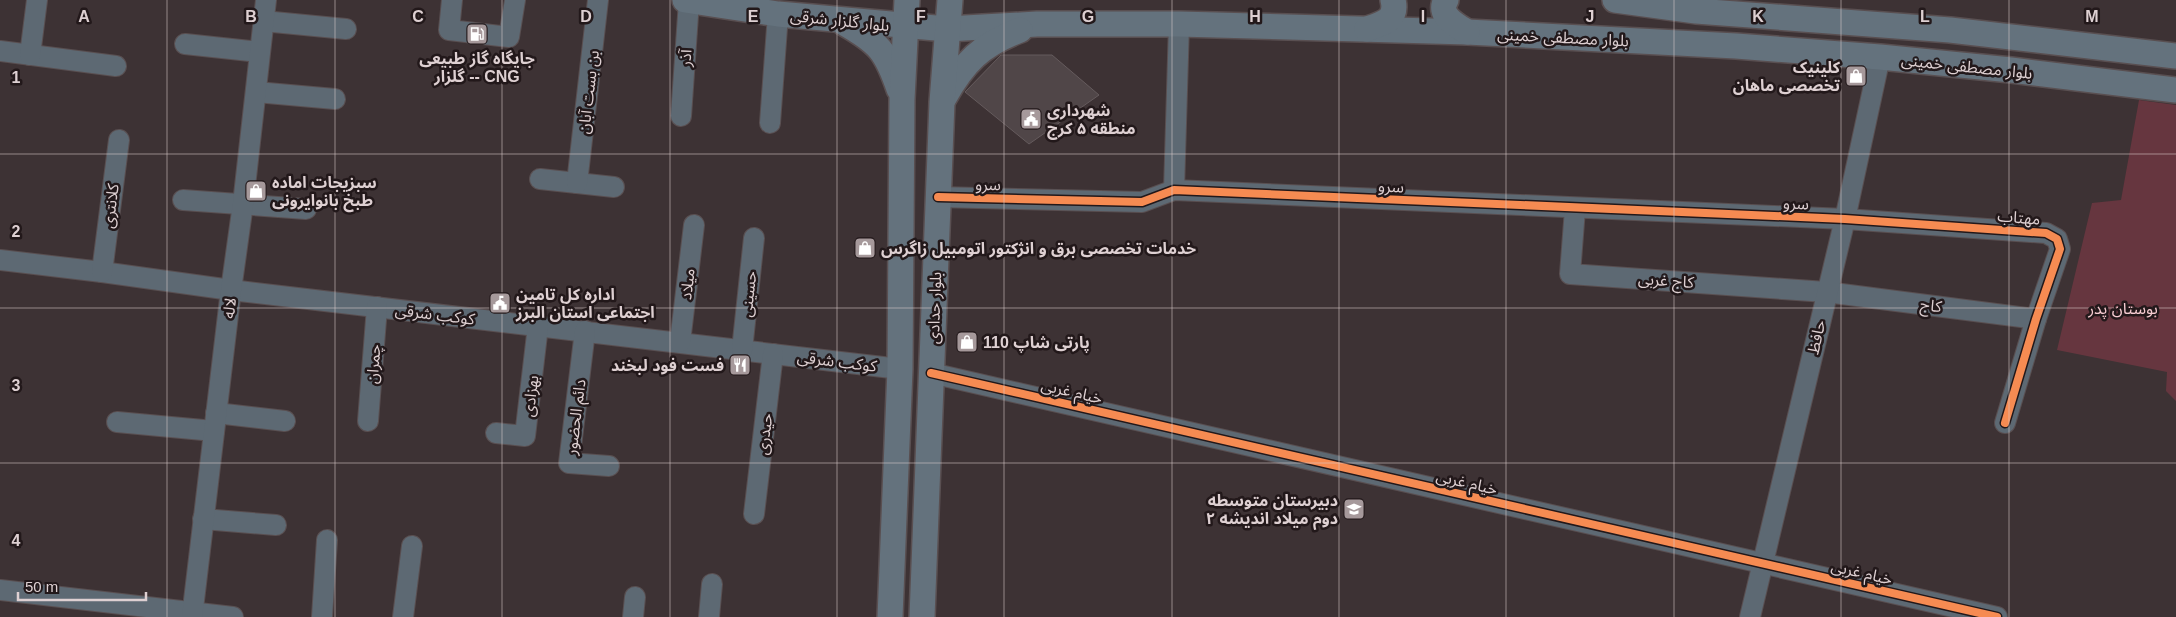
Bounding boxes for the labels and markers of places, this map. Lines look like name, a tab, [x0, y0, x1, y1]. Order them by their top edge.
fuel station icon: جایگاه گاز طبیعی گلزار -- CNG	[465, 22, 489, 46]
place label: جایگاه گاز طبیعی گلزار -- CNG	[419, 50, 535, 86]
place label: کلینیک تخصصی ماهان	[1733, 59, 1841, 95]
shop icon: کلینیک تخصصی ماهان	[1844, 64, 1868, 88]
place label: شهرداری منطقه ۵ کرج	[1047, 102, 1136, 140]
public building icon: شهرداری منطقه ۵ کرج	[1019, 107, 1043, 131]
place label: سبزیجات اماده طبخ بانوایرونی	[272, 174, 377, 213]
shop icon: سبزیجات اماده طبخ بانوایرونی	[244, 179, 268, 203]
shop icon: خدمات تخصصی برق و انژکتور اتومبیل زاگرس	[853, 236, 877, 260]
place label: خدمات تخصصی برق و انژکتور اتومبیل زاگرس	[881, 240, 1196, 258]
place label: اداره کل تامین اجتماعی استان البرز	[515, 286, 655, 322]
public building icon: اداره کل تامین اجتماعی استان البرز	[488, 291, 512, 315]
shop icon: پارتی شاپ 110	[955, 330, 979, 354]
place label: پارتی شاپ 110	[983, 334, 1090, 353]
restaurant icon: فست فود لبخند	[728, 353, 752, 377]
place label: فست فود لبخند	[611, 357, 724, 375]
place label: دبیرستان متوسطه دوم میلاد اندیشه ۲	[1206, 492, 1338, 530]
school or university icon: دبیرستان متوسطه دوم میلاد اندیشه ۲	[1342, 497, 1366, 521]

